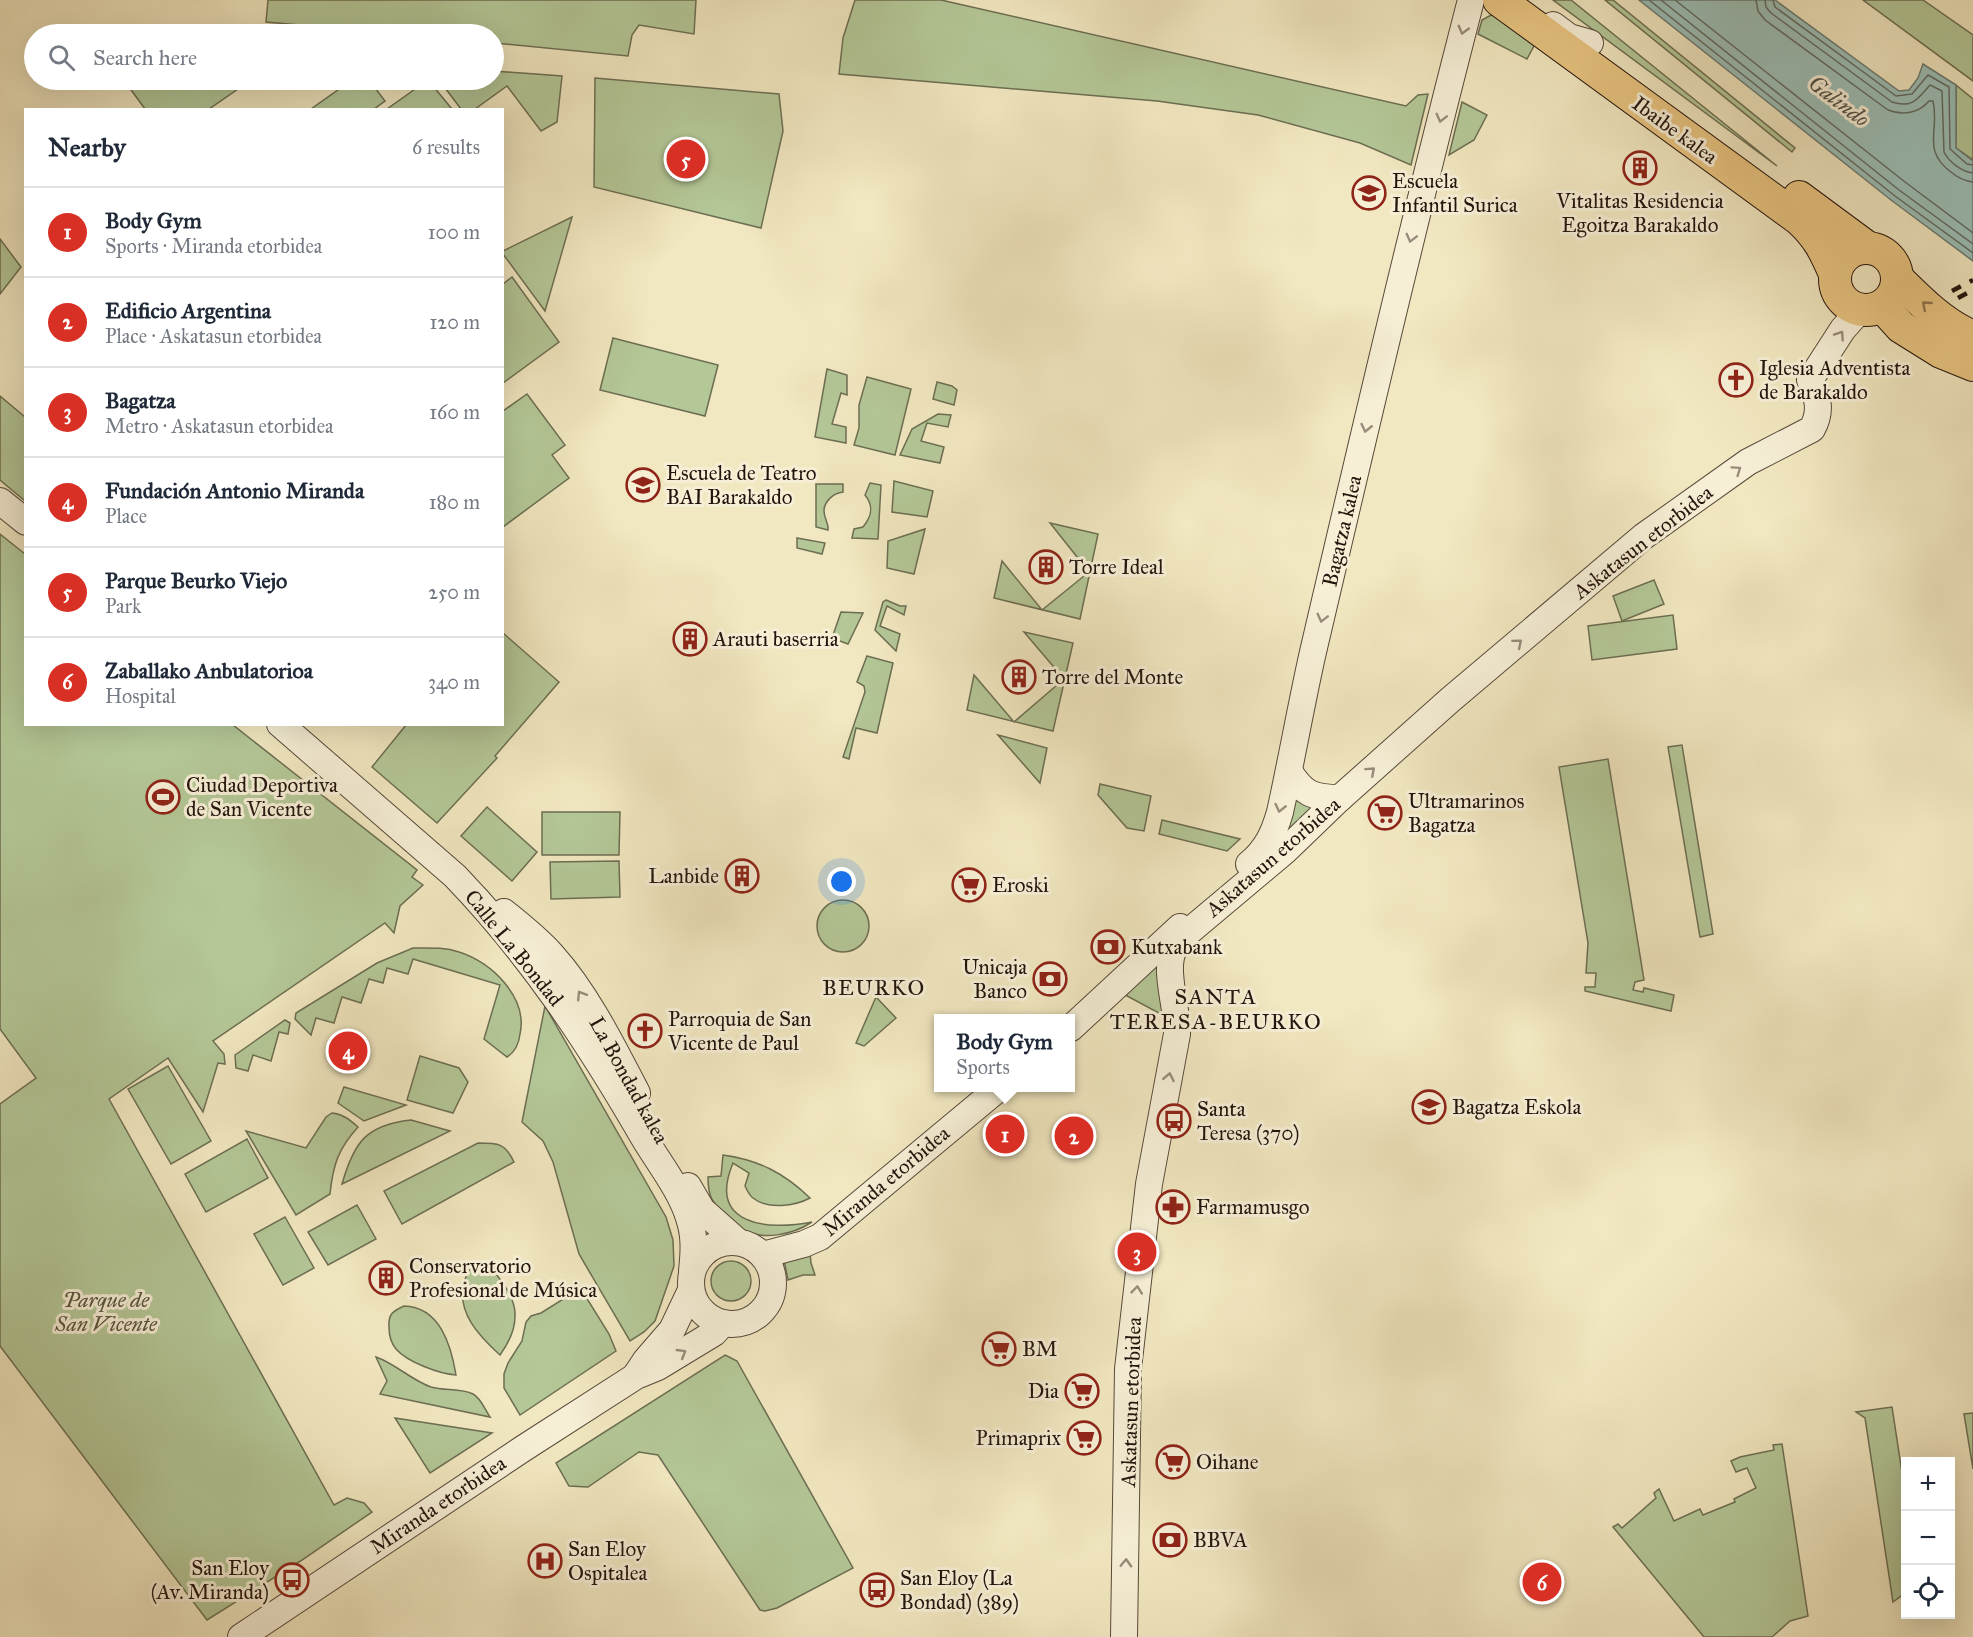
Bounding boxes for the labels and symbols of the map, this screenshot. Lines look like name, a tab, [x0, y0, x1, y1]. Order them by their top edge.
one-way arrow	[1458, 25, 1471, 35]
water label: Galindo	[1803, 69, 1875, 133]
street label: Ibaibe kalea	[1627, 90, 1723, 170]
one-way arrow	[1436, 113, 1449, 123]
pin: 5	[666, 136, 706, 182]
building icon: Vitalitas Residencia Egoitza Barakaldo	[1622, 150, 1658, 186]
place label: Escuela Infantil Surica	[1392, 168, 1518, 218]
school or university icon: Escuela Infantil Surica	[1351, 175, 1387, 211]
place label: Vitalitas Residencia Egoitza Barakaldo	[1555, 188, 1724, 238]
one-way arrow	[1405, 233, 1418, 243]
one-way arrow	[1921, 302, 1932, 313]
one-way arrow	[1833, 330, 1844, 341]
place label: Iglesia Adventista de Barakaldo	[1759, 355, 1910, 405]
church icon: Iglesia Adventista de Barakaldo	[1718, 362, 1754, 398]
one-way arrow	[1360, 422, 1373, 432]
place label: Escuela de Teatro BAI Barakaldo	[666, 460, 817, 510]
one-way arrow	[1730, 466, 1741, 477]
school or university icon: Escuela de Teatro BAI Barakaldo	[625, 467, 661, 503]
street label: Bagatza kalea	[1317, 473, 1367, 589]
street label: Askatasun etorbidea	[1567, 479, 1718, 605]
building icon: Torre Ideal	[1028, 549, 1064, 585]
place label: Torre Ideal	[1069, 554, 1164, 580]
one-way arrow	[1316, 613, 1329, 623]
building icon: Arauti baserria	[672, 621, 708, 657]
place label: Arauti baserria	[712, 626, 839, 652]
one-way arrow	[1511, 639, 1522, 650]
building icon: Torre del Monte	[1001, 659, 1037, 695]
place label: Torre del Monte	[1042, 664, 1184, 690]
one-way arrow	[1364, 767, 1375, 778]
place label: Ciudad Deportiva de San Vicente	[186, 772, 338, 822]
sports icon: Ciudad Deportiva de San Vicente	[145, 779, 181, 815]
place label: Ultramarinos Bagatza	[1408, 788, 1524, 838]
street label: Askatasun etorbidea	[1200, 791, 1346, 923]
supermarket icon: Ultramarinos Bagatza	[1367, 795, 1403, 831]
one-way arrow	[1275, 803, 1288, 813]
building icon: Lanbide	[724, 858, 760, 894]
place label: Lanbide	[648, 863, 719, 889]
your location	[827, 867, 856, 896]
supermarket icon: Eroski	[951, 867, 987, 903]
place label: Eroski	[992, 872, 1049, 898]
street label: Calle La Bondad	[459, 884, 569, 1012]
bank icon: Kutxabank	[1090, 929, 1126, 965]
place label: Kutxabank	[1131, 934, 1223, 960]
place label: Unicaja Banco	[962, 954, 1027, 1004]
bank icon: Unicaja Banco	[1032, 961, 1068, 997]
district label: BEURKO	[822, 974, 926, 1001]
district label: SANTA TERESA-BEURKO	[1110, 983, 1322, 1035]
one-way arrow	[577, 990, 588, 1001]
place label: Parroquia de San Vicente de Paul	[667, 1006, 811, 1056]
street label: La Bondad kalea	[583, 1012, 675, 1148]
church icon: Parroquia de San Vicente de Paul	[627, 1013, 663, 1049]
pin: 4	[328, 1028, 368, 1074]
one-way arrow	[1162, 1072, 1175, 1082]
school or university icon: Bagatza Eskola	[1411, 1089, 1447, 1125]
place label: Bagatza Eskola	[1452, 1094, 1581, 1120]
place label: Santa Teresa (370)	[1197, 1096, 1300, 1146]
bus stop icon: Santa Teresa (370)	[1156, 1103, 1192, 1139]
pin: 1	[986, 1112, 1024, 1156]
pin: 2	[1054, 1114, 1094, 1158]
street label: Miranda etorbidea	[817, 1120, 955, 1242]
pharmacy icon: Farmamusgo	[1155, 1189, 1191, 1225]
place label: Farmamusgo	[1196, 1194, 1310, 1220]
pin: 3	[1118, 1230, 1156, 1274]
place label: Conservatorio Profesional de Música	[409, 1253, 597, 1303]
building icon: Conservatorio Profesional de Música	[368, 1260, 404, 1296]
one-way arrow	[1130, 1285, 1143, 1295]
park label: Parque de San Vicente	[54, 1287, 158, 1337]
street label: Askatasun etorbidea	[1115, 1316, 1147, 1488]
supermarket icon: BM	[981, 1331, 1017, 1367]
place label: BM	[1022, 1336, 1057, 1362]
one-way arrow	[676, 1348, 686, 1360]
supermarket icon: Dia	[1064, 1373, 1100, 1409]
place label: Dia	[1028, 1378, 1059, 1404]
supermarket icon: Primaprix	[1066, 1420, 1102, 1456]
place label: Primaprix	[976, 1425, 1062, 1451]
supermarket icon: Oihane	[1155, 1444, 1191, 1480]
place label: Oihane	[1196, 1449, 1259, 1475]
street label: Miranda etorbidea	[365, 1450, 511, 1560]
bank icon: BBVA	[1152, 1522, 1188, 1558]
place label: BBVA	[1193, 1527, 1248, 1553]
place label: San Eloy Ospitalea	[568, 1536, 648, 1586]
hospital icon: San Eloy Ospitalea	[527, 1543, 563, 1579]
place label: San Eloy (Av. Miranda)	[151, 1555, 270, 1605]
one-way arrow	[1119, 1558, 1132, 1567]
pin: 6	[1522, 1560, 1562, 1604]
bus stop icon: San Eloy (Av. Miranda)	[274, 1562, 310, 1598]
place label: San Eloy (La Bondad) (389)	[900, 1565, 1019, 1615]
bus stop icon: San Eloy (La Bondad) (389)	[859, 1572, 895, 1608]

